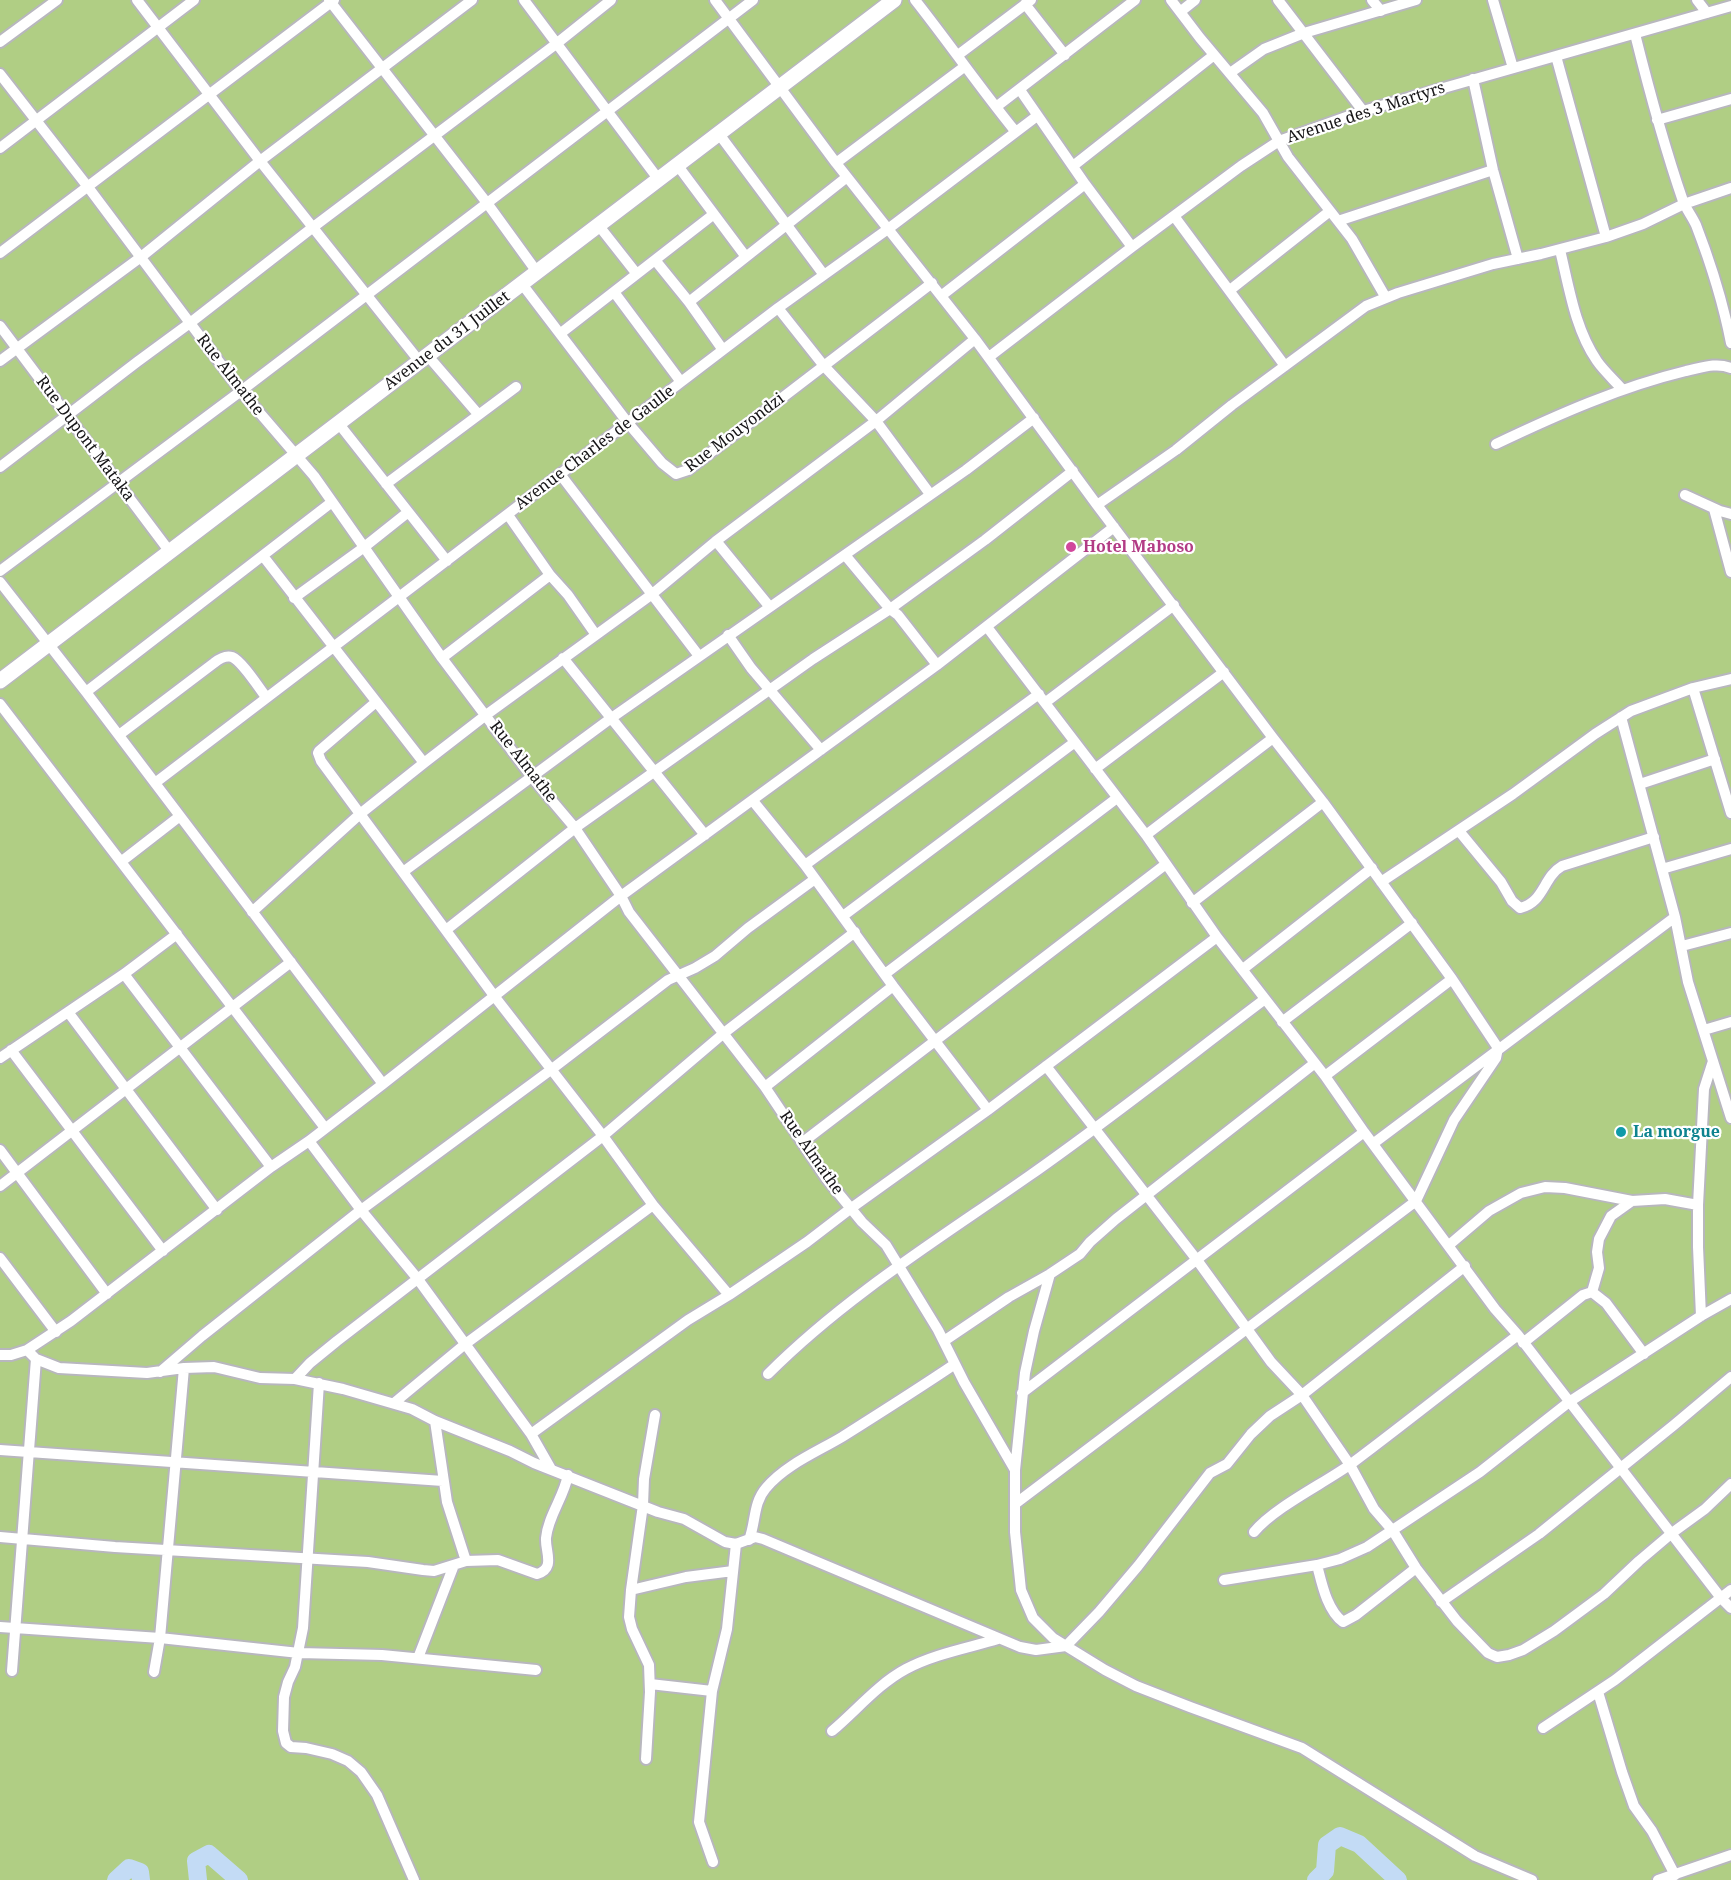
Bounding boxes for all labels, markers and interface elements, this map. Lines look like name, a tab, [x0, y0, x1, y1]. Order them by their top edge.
street label: Avenue des 3 Martyrs	[1284, 78, 1448, 148]
street label: Avenue du 31 Juillet	[380, 287, 514, 395]
street label: Rue Almathe	[192, 330, 268, 420]
street label: Rue Dupont Mataka	[32, 373, 138, 505]
street label: Avenue Charles de Gaulle	[512, 382, 678, 514]
street label: Rue Mouyondzi	[682, 389, 788, 477]
place label: Hotel Maboso	[1083, 537, 1194, 557]
marker: Hotel Maboso	[1064, 540, 1078, 554]
street label: Rue Almathe	[485, 717, 561, 807]
street label: Rue Almathe	[775, 1107, 847, 1199]
place label: La morgue	[1633, 1122, 1720, 1142]
marker: La morgue	[1614, 1125, 1628, 1139]

